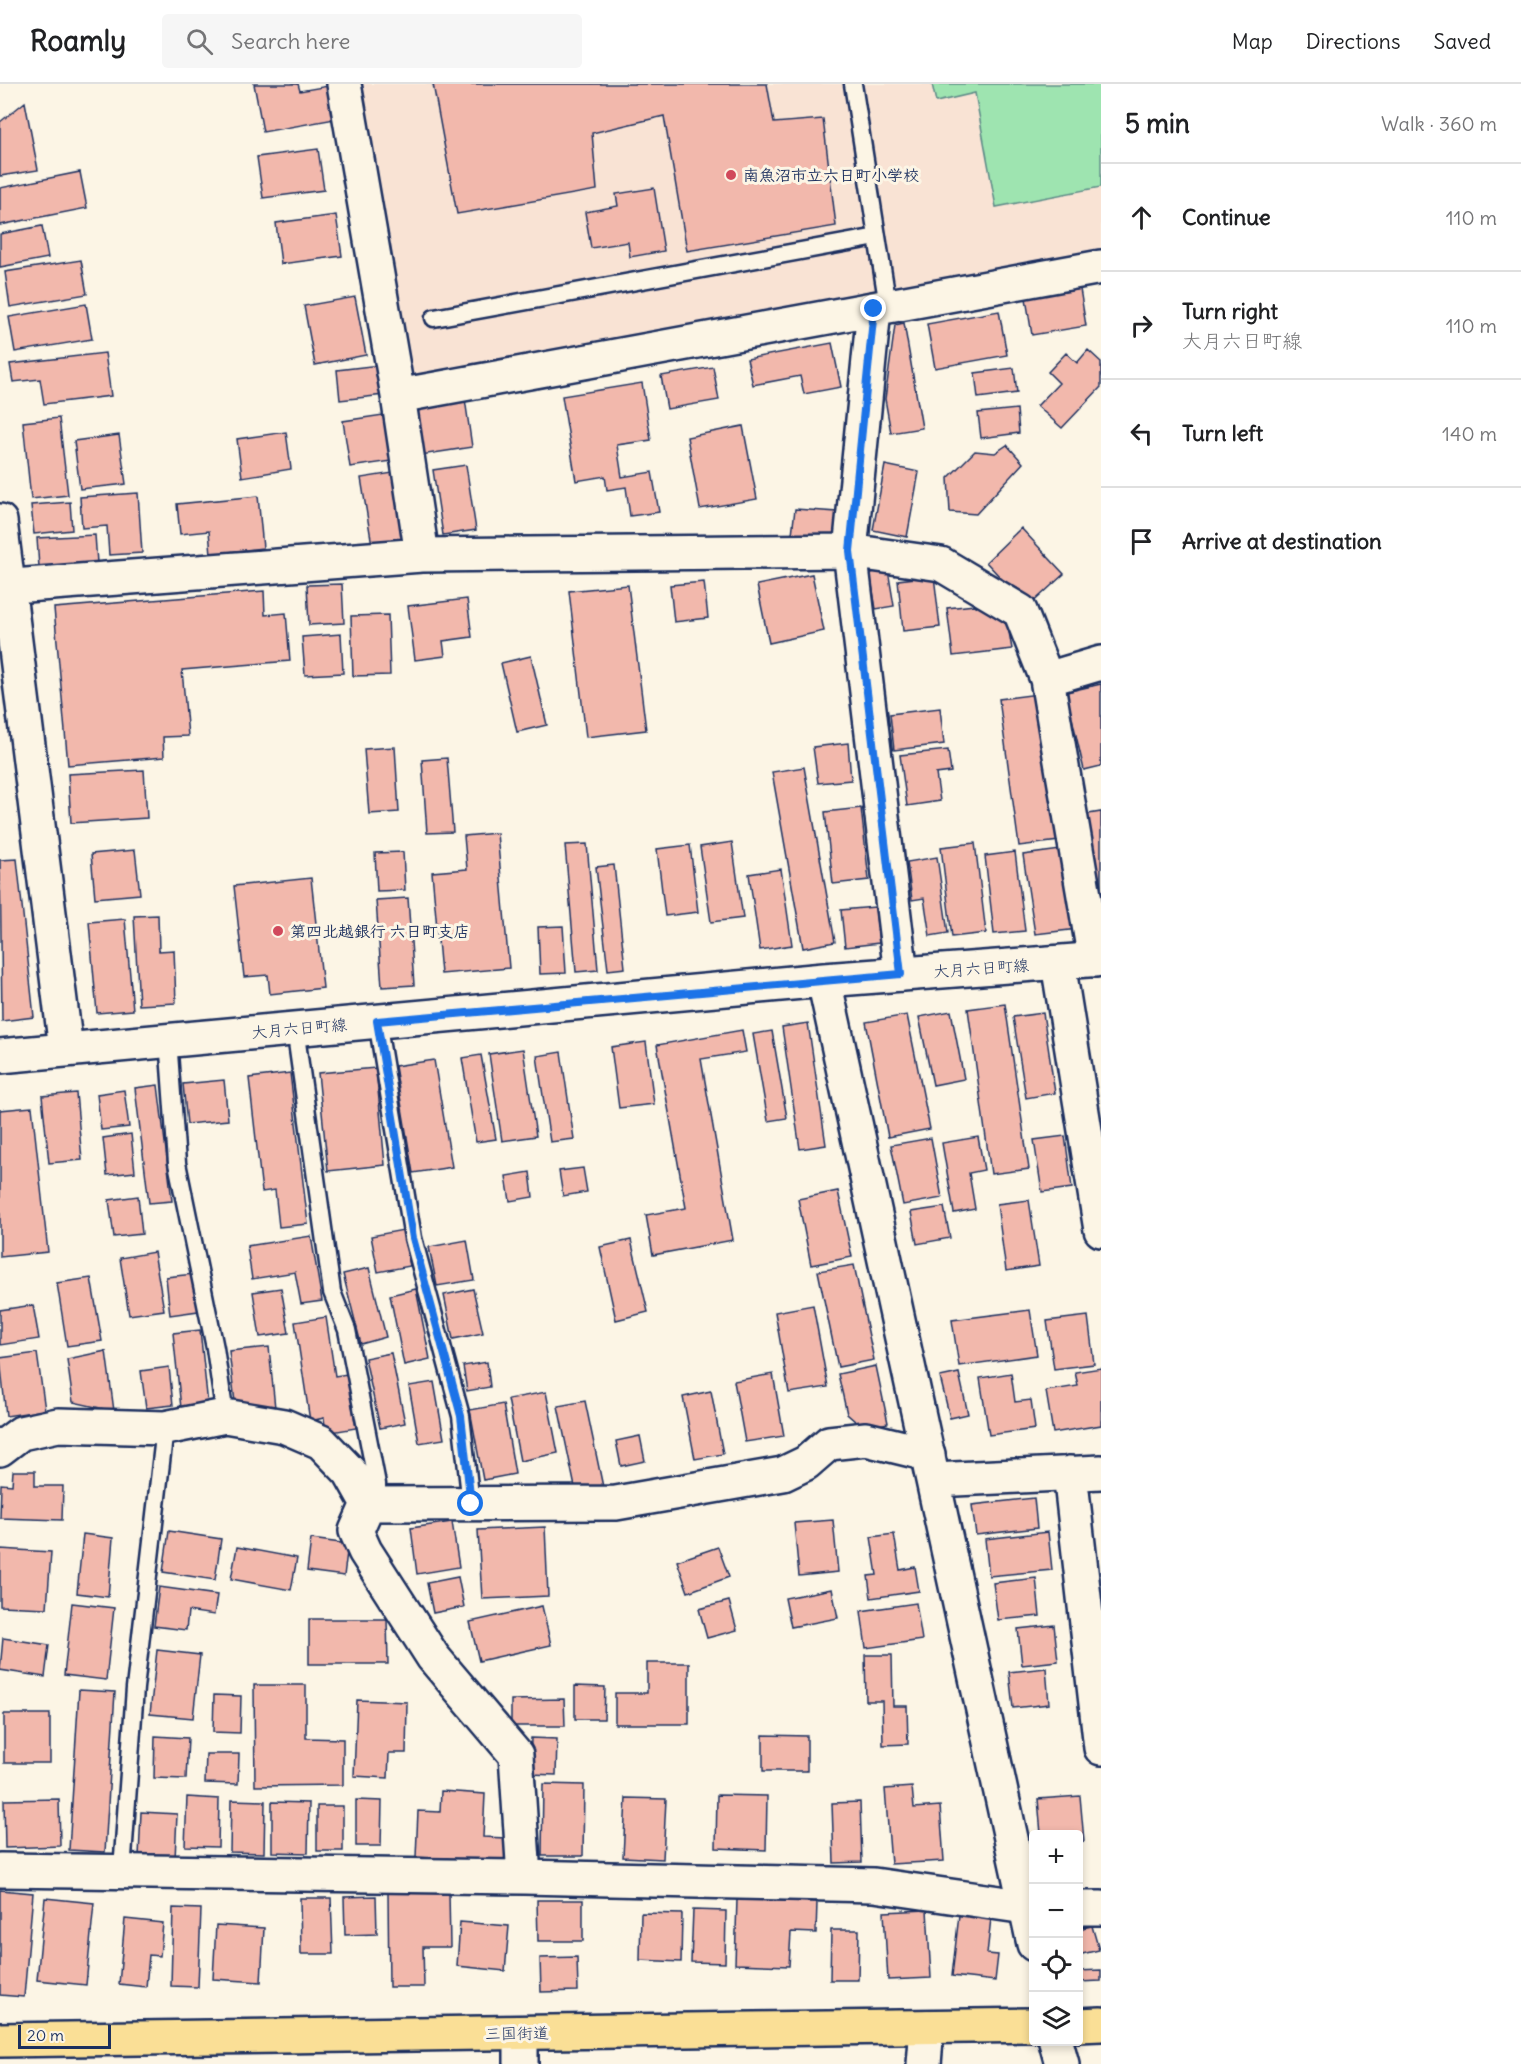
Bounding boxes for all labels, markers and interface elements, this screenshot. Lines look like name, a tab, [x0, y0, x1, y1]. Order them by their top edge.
search box	[162, 14, 582, 68]
text: Roamly	[30, 23, 126, 59]
icon: search	[183, 25, 216, 58]
text: Search here	[231, 27, 350, 55]
text: Map	[1232, 28, 1273, 55]
text: Directions	[1306, 28, 1400, 55]
text: Saved	[1433, 28, 1491, 55]
text: 5 min	[1125, 107, 1190, 140]
text: Walk · 360 m	[1381, 111, 1497, 136]
place label: 南魚沼市立六日町小学校	[743, 165, 919, 185]
marker: 南魚沼市立六日町小学校	[724, 168, 738, 182]
icon: ahead	[1125, 201, 1158, 234]
text: Continue	[1182, 203, 1271, 231]
text: 110 m	[1446, 205, 1497, 230]
route end	[860, 295, 886, 321]
text: Turn right	[1182, 297, 1278, 325]
icon: right	[1125, 309, 1158, 342]
text: 110 m	[1446, 313, 1497, 338]
text: 大月六日町線	[1182, 328, 1302, 353]
icon: left	[1125, 417, 1158, 450]
text: Turn left	[1182, 419, 1263, 447]
text: 140 m	[1442, 421, 1497, 446]
icon: arrive	[1125, 525, 1158, 558]
text: Arrive at destination	[1182, 527, 1382, 555]
place label: 第四北越銀行 六日町支店	[290, 921, 470, 941]
marker: 第四北越銀行 六日町支店	[271, 924, 285, 938]
street label: 大月六日町線	[932, 955, 1030, 981]
street label: 大月六日町線	[250, 1014, 348, 1042]
route start	[457, 1490, 483, 1516]
map controls	[1029, 1830, 1083, 2046]
button: +	[1029, 1830, 1083, 1884]
button: −	[1029, 1884, 1083, 1938]
button: locate	[1029, 1938, 1083, 1992]
button: layers	[1029, 1992, 1083, 2046]
scale bar	[18, 2022, 111, 2050]
street label: 三国街道	[485, 2022, 549, 2044]
text: 20 m	[27, 2025, 64, 2045]

